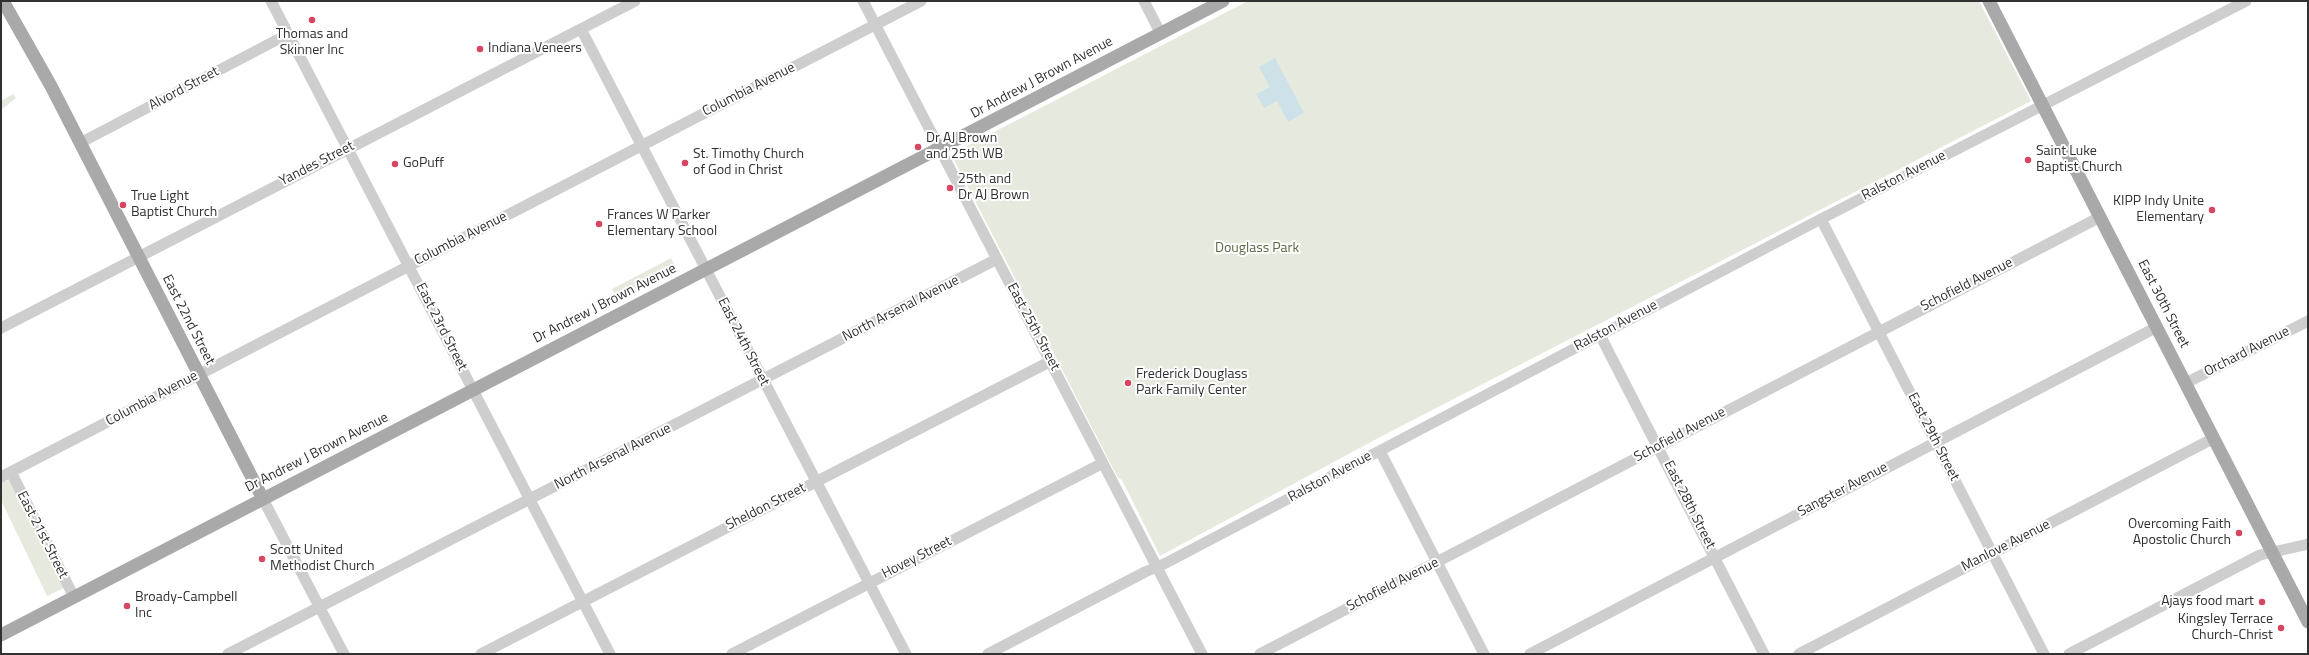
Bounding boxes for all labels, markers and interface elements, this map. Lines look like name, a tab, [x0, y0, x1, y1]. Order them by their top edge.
marker: Thomas and Skinner Inc	[307, 15, 317, 25]
place label: Thomas and Skinner Inc	[276, 27, 348, 60]
street label: Dr Andrew J Brown Avenue	[968, 33, 1116, 123]
place label: Indiana Veneers	[488, 41, 582, 57]
marker: Indiana Veneers	[475, 44, 485, 54]
street label: Columbia Avenue	[700, 59, 798, 121]
street label: Alvord Street	[146, 64, 222, 114]
place label: Dr AJ Brown and 25th WB	[926, 131, 1003, 164]
street label: Yandes Street	[277, 138, 357, 190]
marker: Dr AJ Brown and 25th WB	[913, 142, 923, 152]
place label: Saint Luke Baptist Church	[2036, 144, 2122, 176]
place label: St. Timothy Church of God in Christ	[693, 147, 804, 180]
street label: Ralston Avenue	[1859, 148, 1949, 204]
marker: Saint Luke Baptist Church	[2023, 155, 2033, 165]
place label: GoPuff	[403, 156, 444, 172]
marker: St. Timothy Church of God in Christ	[680, 158, 690, 168]
marker: GoPuff	[390, 159, 400, 169]
place label: 25th and Dr AJ Brown	[958, 172, 1029, 204]
marker: 25th and Dr AJ Brown	[945, 183, 955, 193]
place label: True Light Baptist Church	[131, 189, 217, 222]
place label: KIPP Indy Unite Elementary	[2113, 194, 2204, 226]
marker: True Light Baptist Church	[118, 200, 128, 210]
marker: KIPP Indy Unite Elementary	[2207, 205, 2217, 215]
street label: Columbia Avenue	[412, 208, 510, 270]
place label: Frances W Parker Elementary School	[607, 208, 717, 240]
marker: Frances W Parker Elementary School	[594, 219, 604, 229]
park label: Douglass Park	[1215, 241, 1299, 257]
street label: Schofield Avenue	[1918, 255, 2016, 315]
street label: East 30th Street	[2134, 257, 2192, 351]
street label: Dr Andrew J Brown Avenue	[531, 261, 679, 347]
street label: East 22nd Street	[158, 272, 218, 368]
street label: North Arsenal Avenue	[840, 272, 962, 346]
street label: East 23rd Street	[412, 280, 470, 374]
street label: East 25th Street	[1003, 280, 1063, 374]
street label: East 24th Street	[714, 295, 772, 389]
street label: Ralston Avenue	[1571, 297, 1661, 355]
street label: Orchard Avenue	[2202, 323, 2292, 381]
place label: Frederick Douglass Park Family Center	[1136, 367, 1247, 400]
street label: Columbia Avenue	[103, 368, 201, 430]
marker: Frederick Douglass Park Family Center	[1123, 378, 1133, 388]
street label: East 29th Street	[1904, 390, 1962, 484]
street label: Schofield Avenue	[1632, 404, 1728, 466]
street label: Dr Andrew J Brown Avenue	[243, 410, 391, 496]
street label: North Arsenal Avenue	[552, 420, 674, 494]
street label: Ralston Avenue	[1285, 448, 1375, 506]
street label: East 28th Street	[1660, 458, 1718, 552]
street label: Sangster Avenue	[1795, 459, 1891, 521]
street label: Sheldon Street	[723, 480, 809, 534]
street label: East 21st Street	[13, 489, 71, 581]
street label: Manlove Avenue	[1959, 516, 2053, 576]
place label: Overcoming Faith Apostolic Church	[2128, 517, 2231, 550]
marker: Overcoming Faith Apostolic Church	[2234, 528, 2244, 538]
street label: Hovey Street	[879, 533, 955, 583]
place label: Scott United Methodist Church	[270, 543, 374, 576]
marker: Scott United Methodist Church	[257, 554, 267, 564]
street label: Schofield Avenue	[1344, 555, 1442, 615]
place label: Broady-Campbell Inc	[135, 590, 237, 622]
place label: Ajays food mart	[2161, 594, 2254, 610]
marker: Ajays food mart	[2257, 597, 2267, 607]
marker: Broady-Campbell Inc	[122, 601, 132, 611]
place label: Kingsley Terrace Church-Christ	[2178, 612, 2273, 644]
marker: Kingsley Terrace Church-Christ	[2276, 623, 2286, 633]

